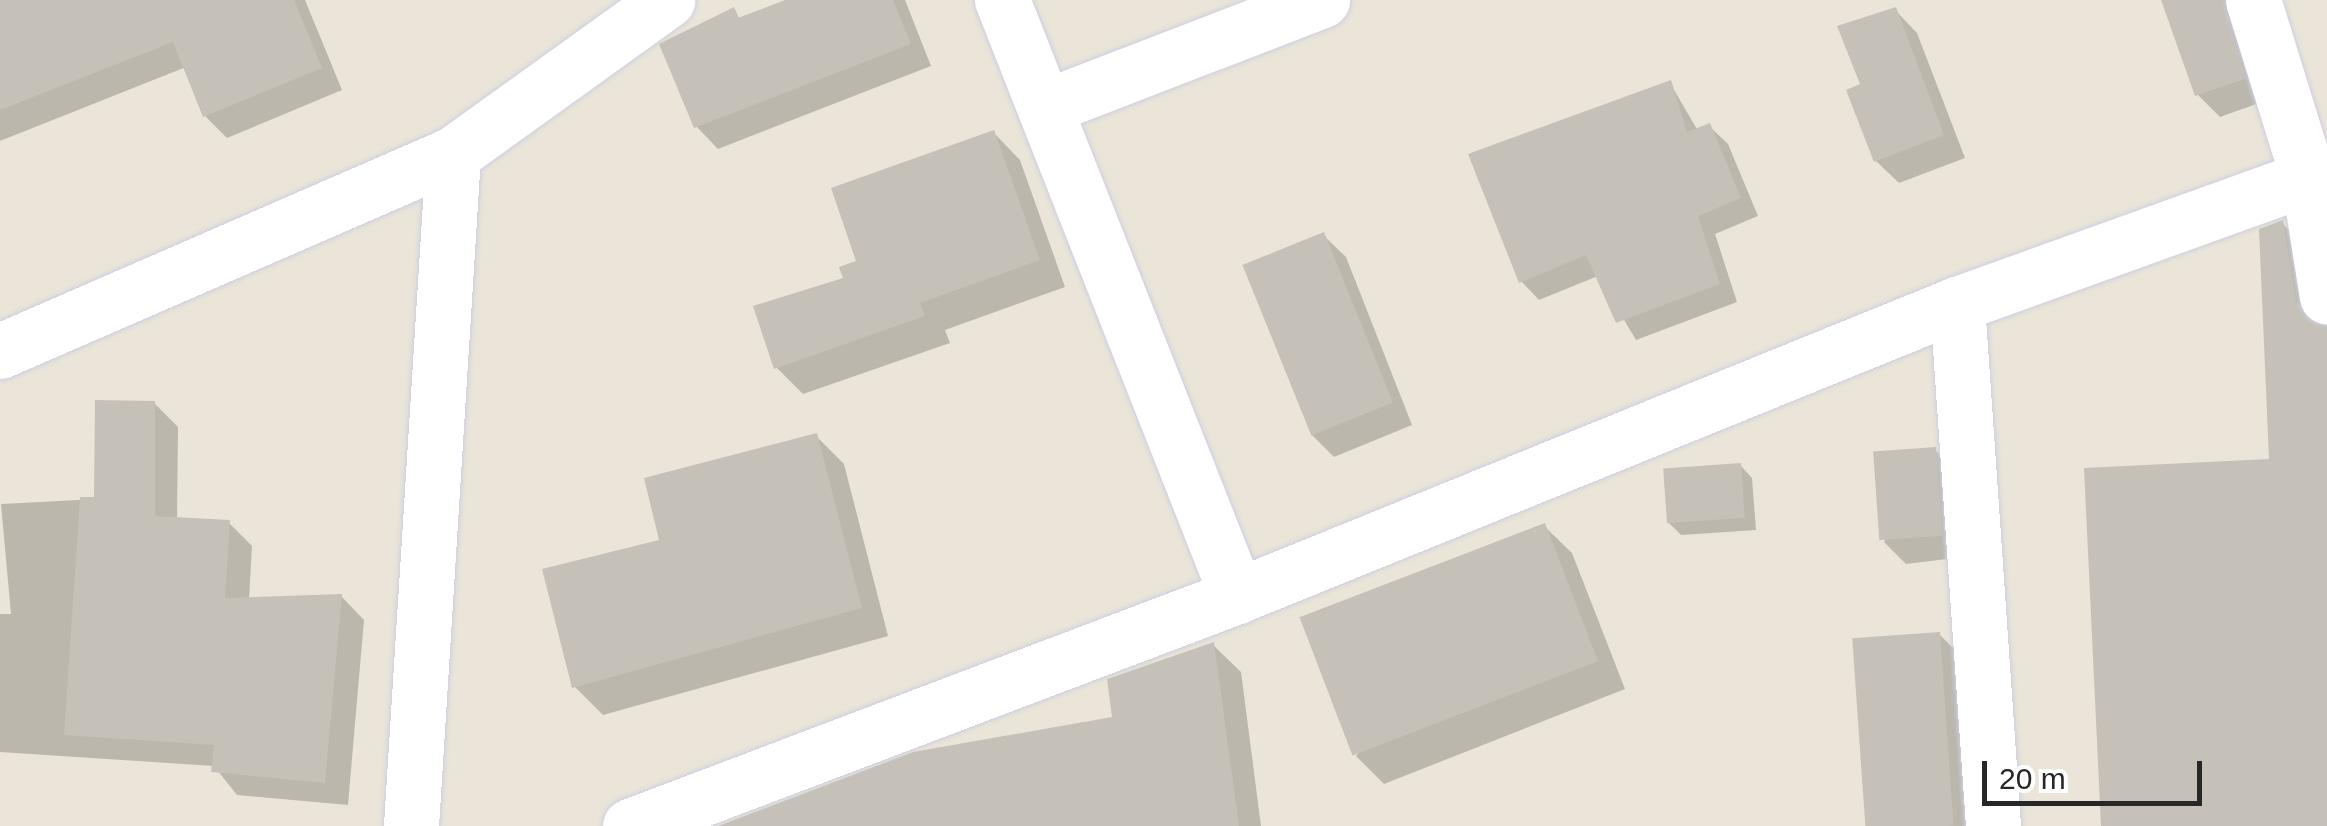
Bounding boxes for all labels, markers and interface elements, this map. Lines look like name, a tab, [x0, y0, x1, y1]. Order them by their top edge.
scale bar	[1987, 741, 2207, 803]
text: 20 m	[1999, 762, 2066, 795]

